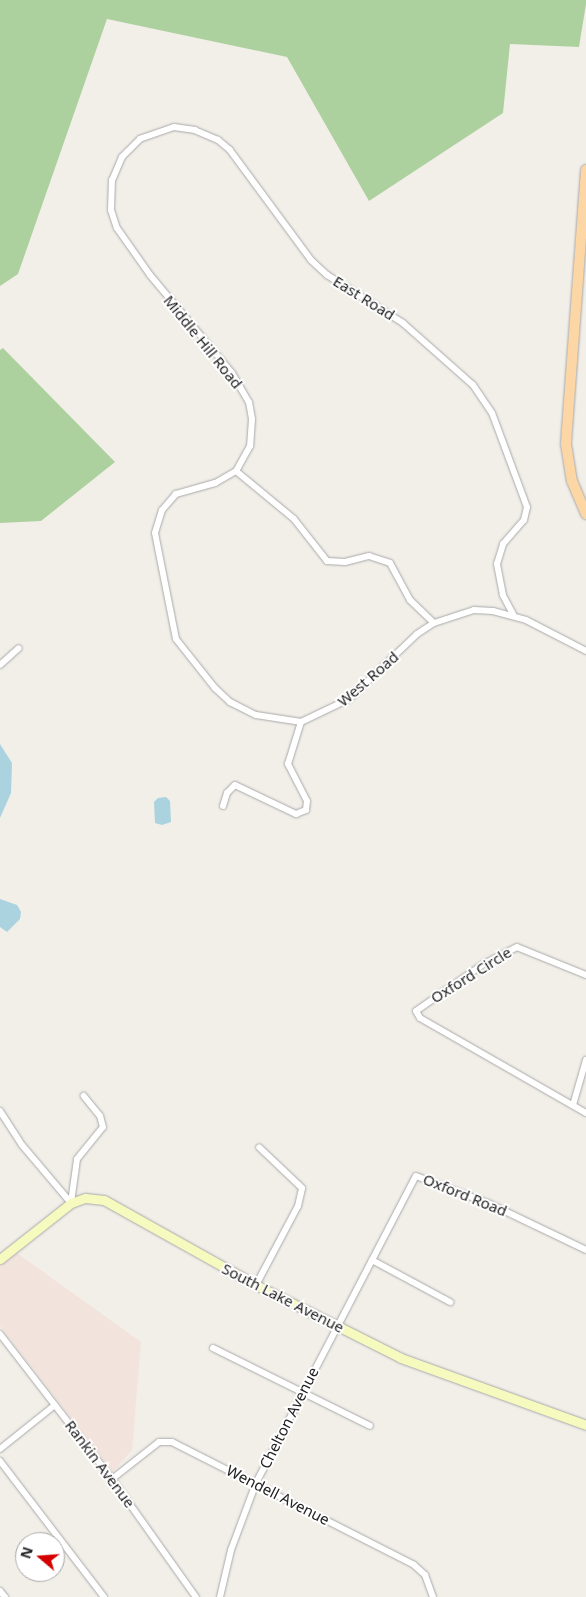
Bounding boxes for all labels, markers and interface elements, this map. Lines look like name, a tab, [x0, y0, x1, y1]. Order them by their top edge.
street label: East Road	[330, 272, 398, 324]
street label: Middle Hill Road	[160, 292, 246, 392]
street label: West Road	[334, 648, 402, 710]
street label: Oxford Circle	[427, 943, 515, 1007]
street label: Oxford Road	[420, 1170, 510, 1220]
street label: South Lake Avenue	[219, 1259, 347, 1337]
street label: Chelton Avenue	[256, 1364, 322, 1472]
street label: Rankin Avenue	[61, 1417, 139, 1511]
street label: Wendell Avenue	[223, 1461, 333, 1529]
north arrow	[15, 1532, 65, 1582]
text: N	[15, 1544, 37, 1561]

